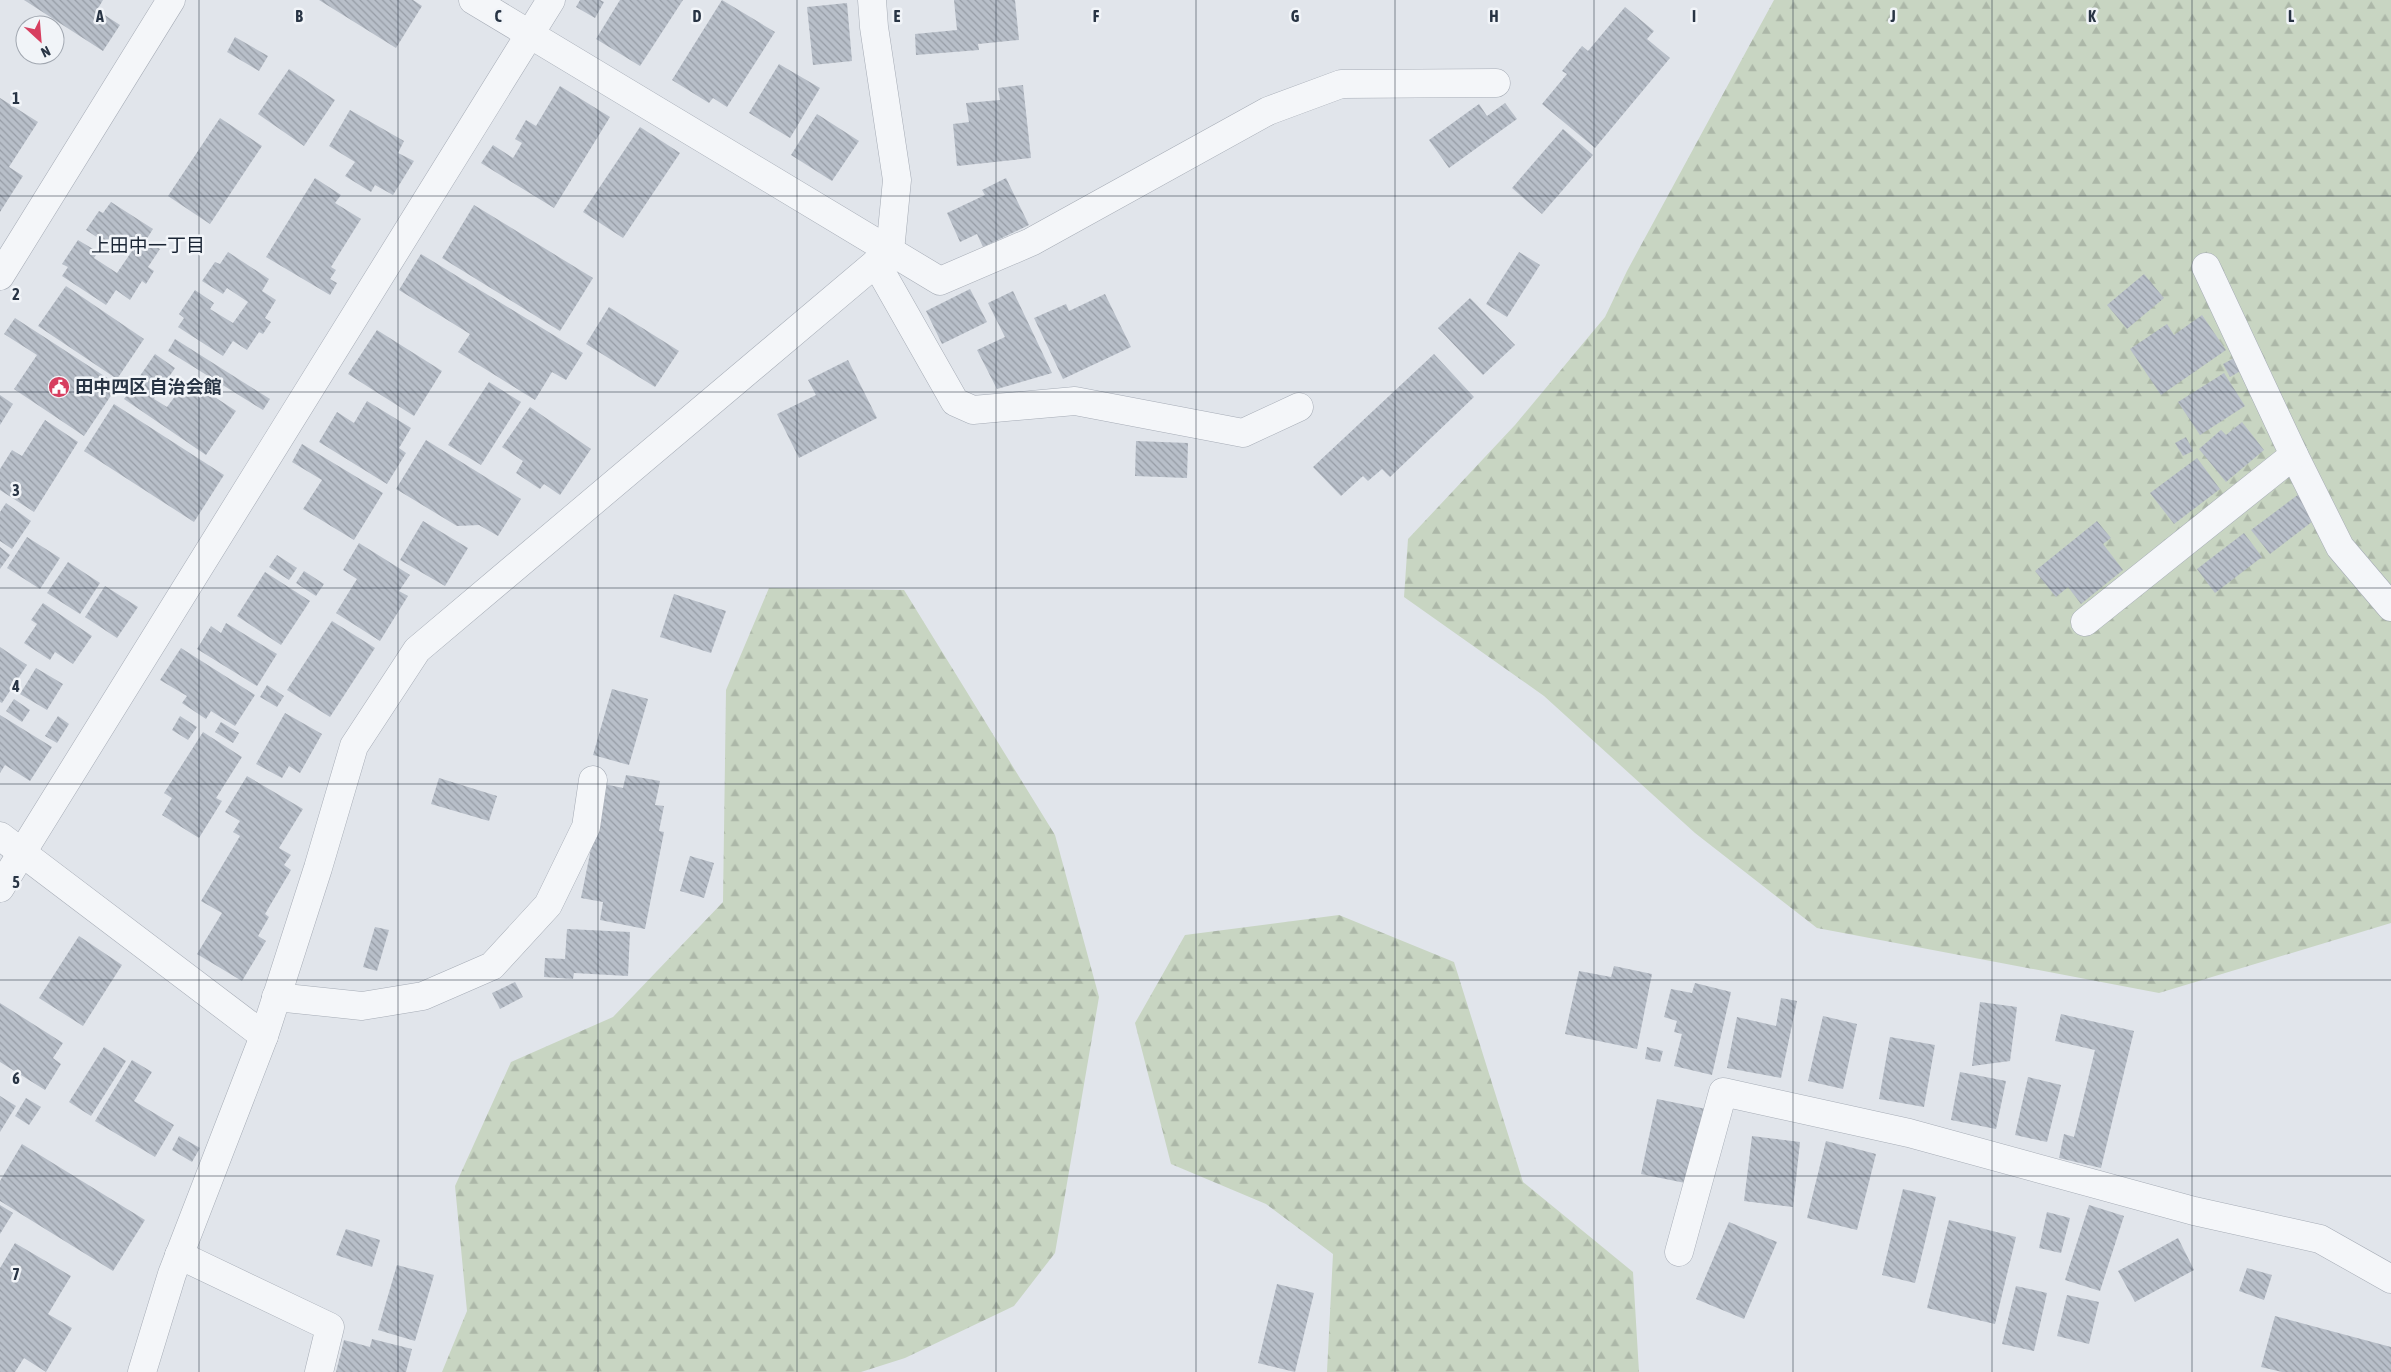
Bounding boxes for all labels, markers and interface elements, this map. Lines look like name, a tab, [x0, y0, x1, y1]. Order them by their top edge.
text: A	[95, 7, 104, 25]
text: B	[295, 7, 303, 25]
text: C	[494, 7, 502, 25]
text: D	[693, 7, 702, 25]
text: E	[894, 7, 901, 25]
text: F	[1093, 7, 1100, 25]
text: G	[1291, 7, 1300, 25]
text: H	[1489, 7, 1499, 25]
text: I	[1692, 7, 1696, 25]
text: J	[1889, 7, 1896, 25]
text: K	[2088, 7, 2096, 25]
text: L	[2288, 7, 2295, 25]
north arrow	[15, 15, 65, 65]
text: N	[38, 43, 53, 61]
text: 1	[12, 89, 20, 107]
district label: 上田中一丁目	[91, 234, 205, 256]
text: 2	[12, 285, 20, 303]
public building icon: 田中四区 自治会館	[47, 375, 71, 399]
place label: 田中四区 自治会館	[75, 376, 221, 397]
text: 3	[12, 481, 20, 499]
text: 4	[11, 677, 20, 695]
text: 5	[12, 873, 20, 891]
text: 6	[12, 1069, 20, 1087]
text: 7	[12, 1265, 20, 1283]

